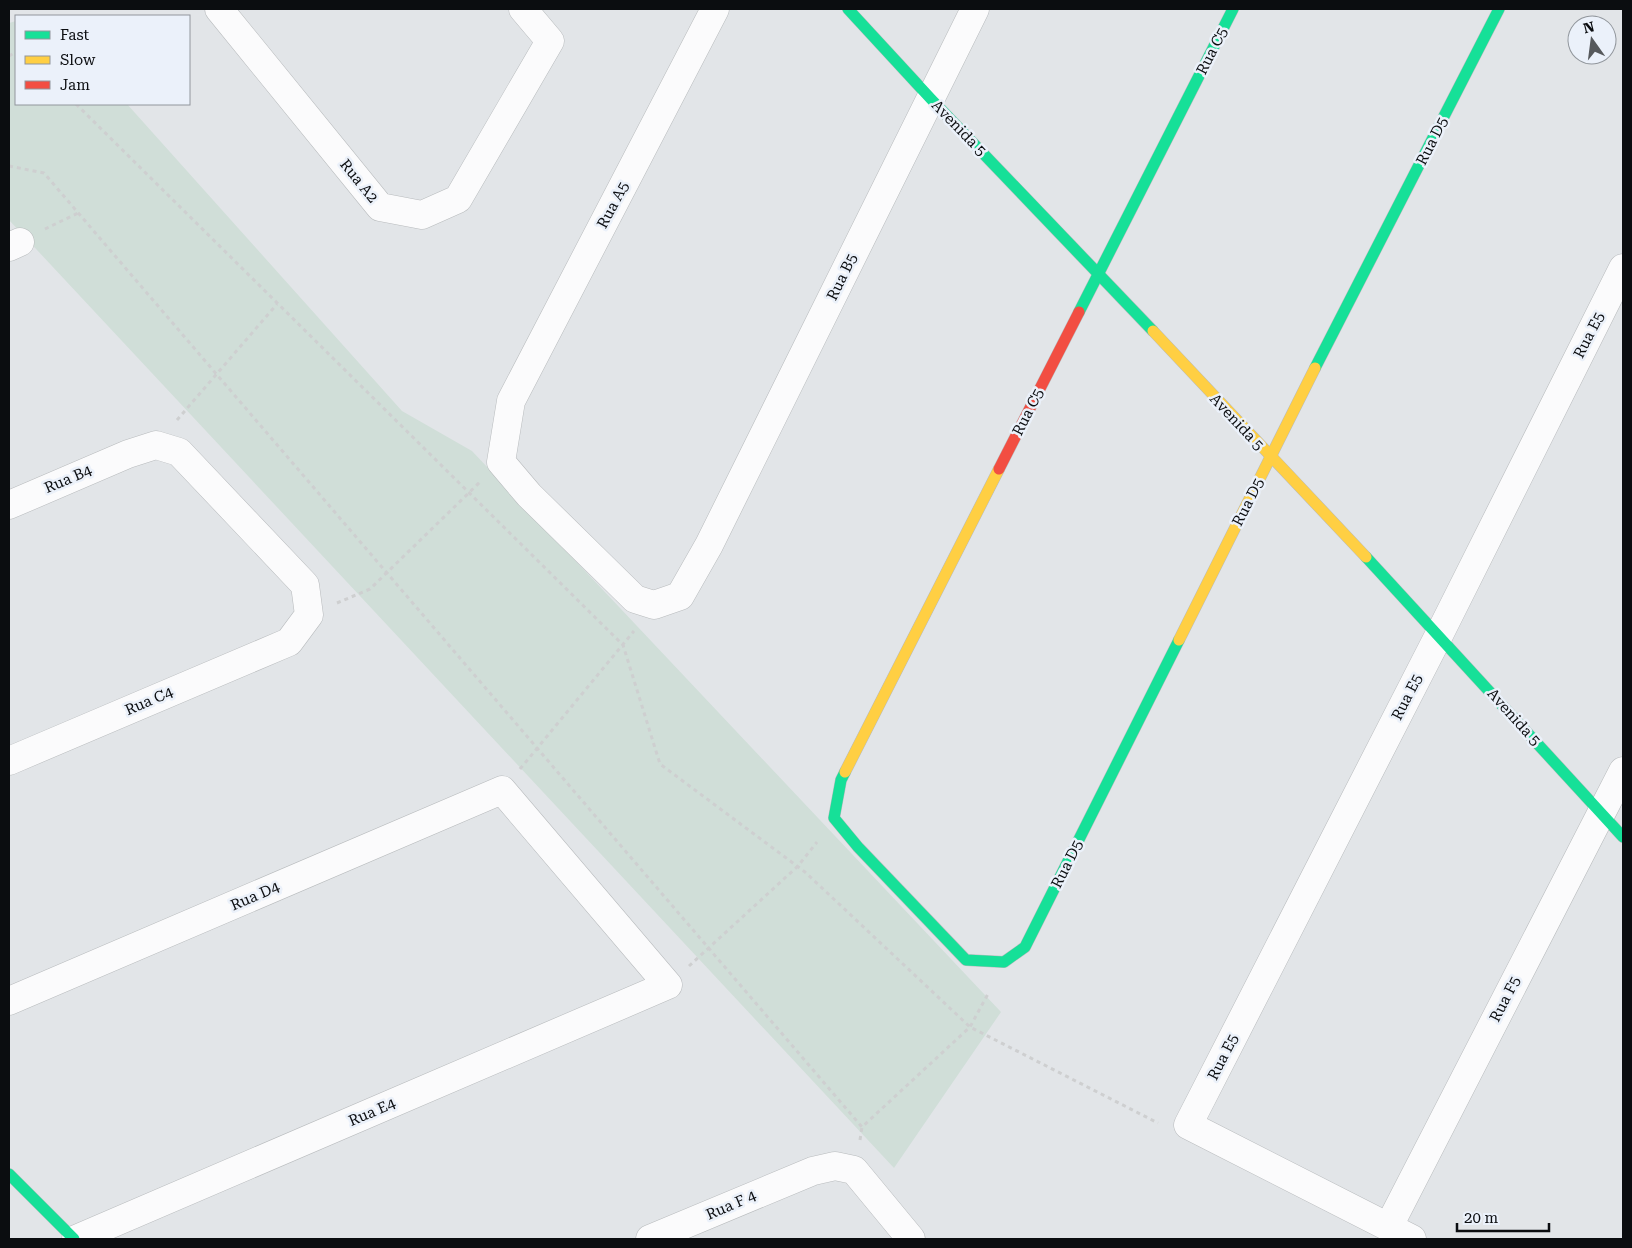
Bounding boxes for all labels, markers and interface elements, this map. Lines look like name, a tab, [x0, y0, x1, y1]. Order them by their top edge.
legend	[15, 15, 190, 105]
north arrow	[1567, 15, 1617, 65]
text: N	[1582, 18, 1596, 36]
street label: Rua C5	[1192, 24, 1232, 78]
text: Fast	[60, 26, 90, 44]
text: Slow	[60, 51, 96, 69]
text: Jam	[60, 76, 90, 94]
street label: Avenida 5	[928, 96, 990, 160]
street label: Rua D5	[1412, 114, 1452, 168]
street label: Rua A2	[336, 156, 382, 206]
street label: Rua A5	[593, 179, 633, 231]
street label: Rua B5	[823, 251, 861, 303]
street label: Rua E5	[1570, 309, 1608, 361]
street label: Rua C5	[1008, 385, 1048, 439]
street label: Avenida 5	[1206, 390, 1268, 454]
street label: Rua B4	[42, 461, 95, 497]
street label: Rua D5	[1228, 475, 1268, 529]
street label: Rua E5	[1388, 671, 1426, 723]
street label: Rua C4	[122, 683, 176, 719]
street label: Avenida 5	[1484, 685, 1544, 749]
street label: Rua D5	[1047, 837, 1087, 891]
street label: Rua D4	[228, 877, 283, 914]
street label: Rua F5	[1486, 973, 1524, 1025]
street label: Rua E5	[1204, 1031, 1242, 1083]
street label: Rua E4	[346, 1094, 399, 1130]
street label: Rua F 4	[703, 1186, 759, 1224]
scale bar	[1457, 1200, 1550, 1232]
text: 20 m	[1464, 1209, 1499, 1227]

